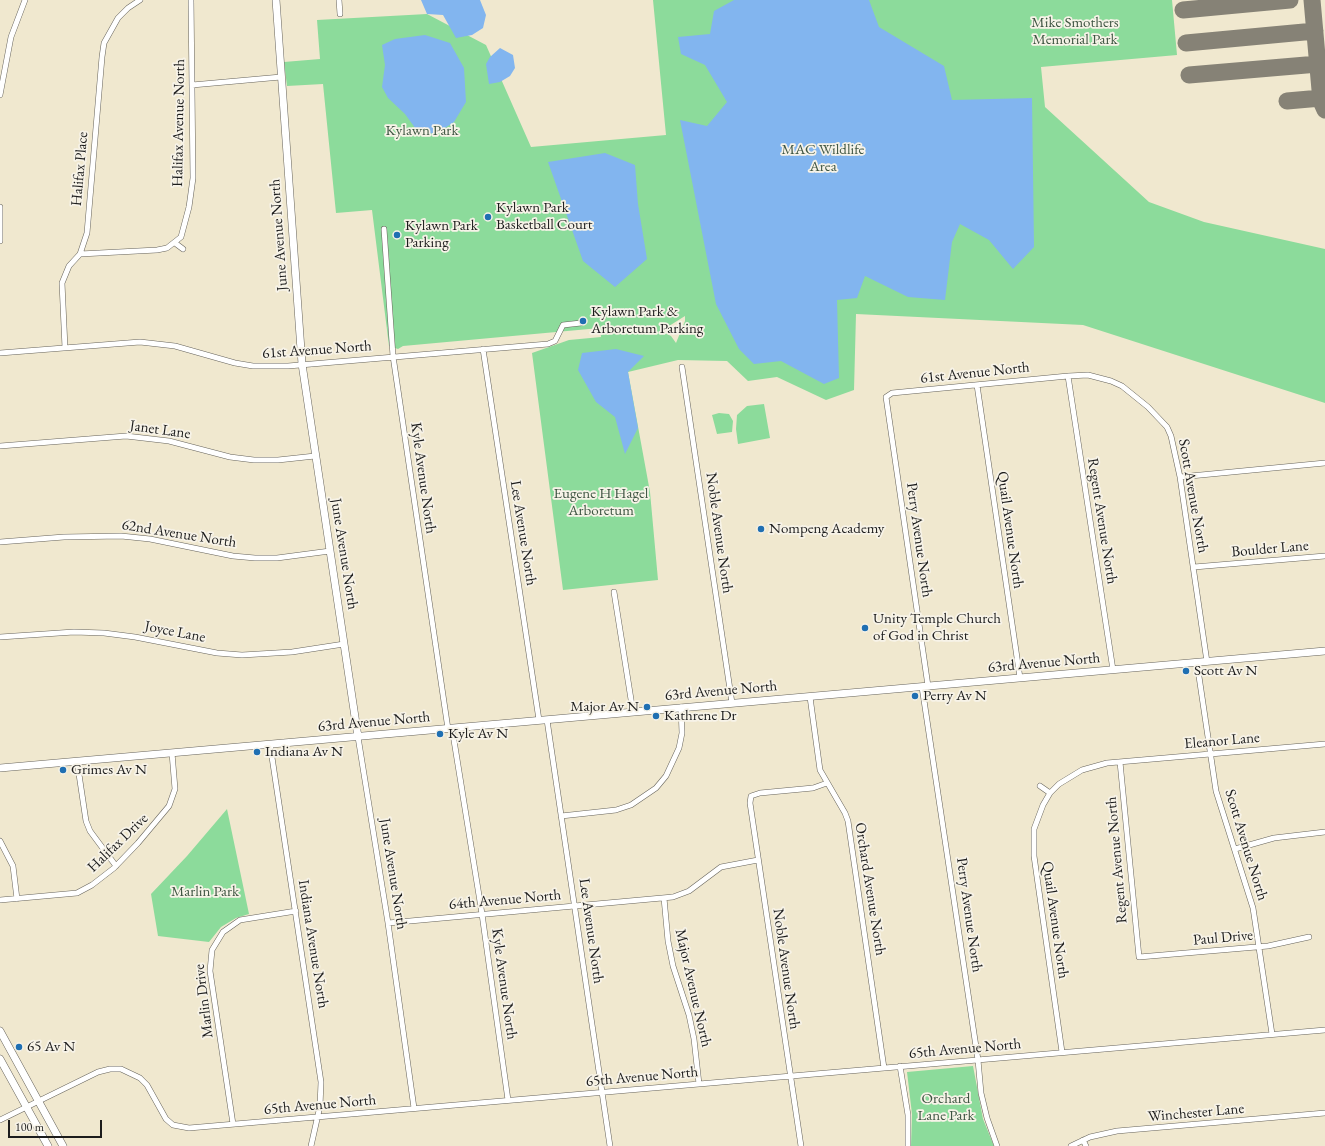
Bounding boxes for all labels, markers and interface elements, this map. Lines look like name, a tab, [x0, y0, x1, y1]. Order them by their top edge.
park label: Mike Smothers Memorial Park	[1031, 14, 1119, 49]
street label: Halifax Avenue North	[169, 59, 189, 187]
park label: Kylawn Park	[386, 122, 458, 140]
street label: Halifax Place	[68, 131, 92, 207]
park label: MAC Wildlife Area	[782, 141, 864, 176]
street label: June Avenue North	[266, 178, 292, 292]
place label: Kylawn Park Basketball Court	[496, 199, 593, 234]
marker: Kylawn Park Basketball Court	[483, 212, 493, 222]
place label: Kylawn Park Parking	[405, 217, 478, 252]
marker: Kylawn Park Parking	[392, 230, 402, 240]
place label: Kylawn Park & Arboretum Parking	[591, 303, 703, 338]
marker: Kylawn Park & Arboretum Parking	[578, 316, 588, 326]
street label: 61st Avenue North	[262, 337, 372, 363]
street label: 61st Avenue North	[919, 358, 1031, 388]
street label: Janet Lane	[129, 417, 191, 443]
street label: Kyle Avenue North	[406, 421, 440, 535]
street label: Scott Avenue North	[1174, 438, 1212, 554]
street label: Regent Avenue North	[1083, 457, 1121, 585]
street label: Quail Avenue North	[993, 470, 1027, 590]
street label: Noble Avenue North	[702, 471, 736, 595]
street label: Lee Avenue North	[506, 479, 540, 587]
street label: Perry Avenue North	[902, 481, 936, 599]
park label: Eugene H Hagel Arboretum	[554, 485, 648, 520]
street label: June Avenue North	[326, 497, 362, 611]
street label: 62nd Avenue North	[120, 516, 238, 552]
place label: Nompeng Academy	[769, 520, 884, 538]
marker: Nompeng Academy	[756, 524, 766, 534]
street label: Boulder Lane	[1231, 537, 1309, 561]
place label: Unity Temple Church of God in Christ	[873, 610, 1001, 645]
street label: Joyce Lane	[143, 617, 207, 647]
marker: Unity Temple Church of God in Christ	[860, 623, 870, 633]
street label: 63rd Avenue North	[987, 649, 1101, 677]
place label: Scott Av N	[1194, 662, 1257, 680]
marker: Scott Av N	[1181, 666, 1191, 676]
street label: 63rd Avenue North	[664, 677, 778, 705]
place label: Perry Av N	[923, 687, 987, 705]
marker: Perry Av N	[910, 691, 920, 701]
place label: Major Av N	[570, 698, 639, 716]
marker: Major Av N	[642, 702, 652, 712]
place label: Kathrene Dr	[664, 707, 737, 725]
street label: 63rd Avenue North	[317, 708, 431, 736]
marker: Kathrene Dr	[651, 711, 661, 721]
place label: Kyle Av N	[448, 725, 508, 743]
marker: Kyle Av N	[435, 729, 445, 739]
street label: Eleanor Lane	[1183, 729, 1261, 753]
place label: Indiana Av N	[265, 743, 343, 761]
marker: Indiana Av N	[252, 747, 262, 757]
place label: Grimes Av N	[71, 761, 147, 779]
marker: Grimes Av N	[58, 765, 68, 775]
street label: Scott Avenue North	[1221, 787, 1271, 903]
street label: Regent Avenue North	[1102, 796, 1132, 924]
street label: Halifax Drive	[84, 810, 152, 876]
street label: June Avenue North	[375, 817, 411, 931]
street label: Orchard Avenue North	[851, 821, 889, 957]
street label: Perry Avenue North	[952, 856, 986, 974]
street label: Quail Avenue North	[1038, 860, 1072, 980]
street label: Lee Avenue North	[575, 877, 607, 985]
street label: Indiana Avenue North	[294, 878, 332, 1010]
park label: Marlin Park	[171, 883, 239, 901]
street label: 64th Avenue North	[448, 886, 562, 914]
street label: Noble Avenue North	[769, 907, 803, 1031]
street label: Paul Drive	[1192, 926, 1254, 950]
street label: Kyle Avenue North	[487, 927, 521, 1041]
street label: Major Avenue North	[671, 927, 715, 1049]
street label: Marlin Drive	[191, 963, 217, 1039]
street label: 65th Avenue North	[908, 1035, 1022, 1063]
place label: 65 Av N	[27, 1038, 75, 1056]
marker: 65 Av N	[14, 1042, 24, 1052]
street label: 65th Avenue North	[585, 1063, 699, 1091]
park label: Orchard Lane Park	[917, 1090, 975, 1125]
street label: 65th Avenue North	[263, 1091, 377, 1119]
street label: Winchester Lane	[1147, 1100, 1245, 1126]
scale bar	[10, 1112, 104, 1138]
text: 100 m	[15, 1119, 44, 1135]

